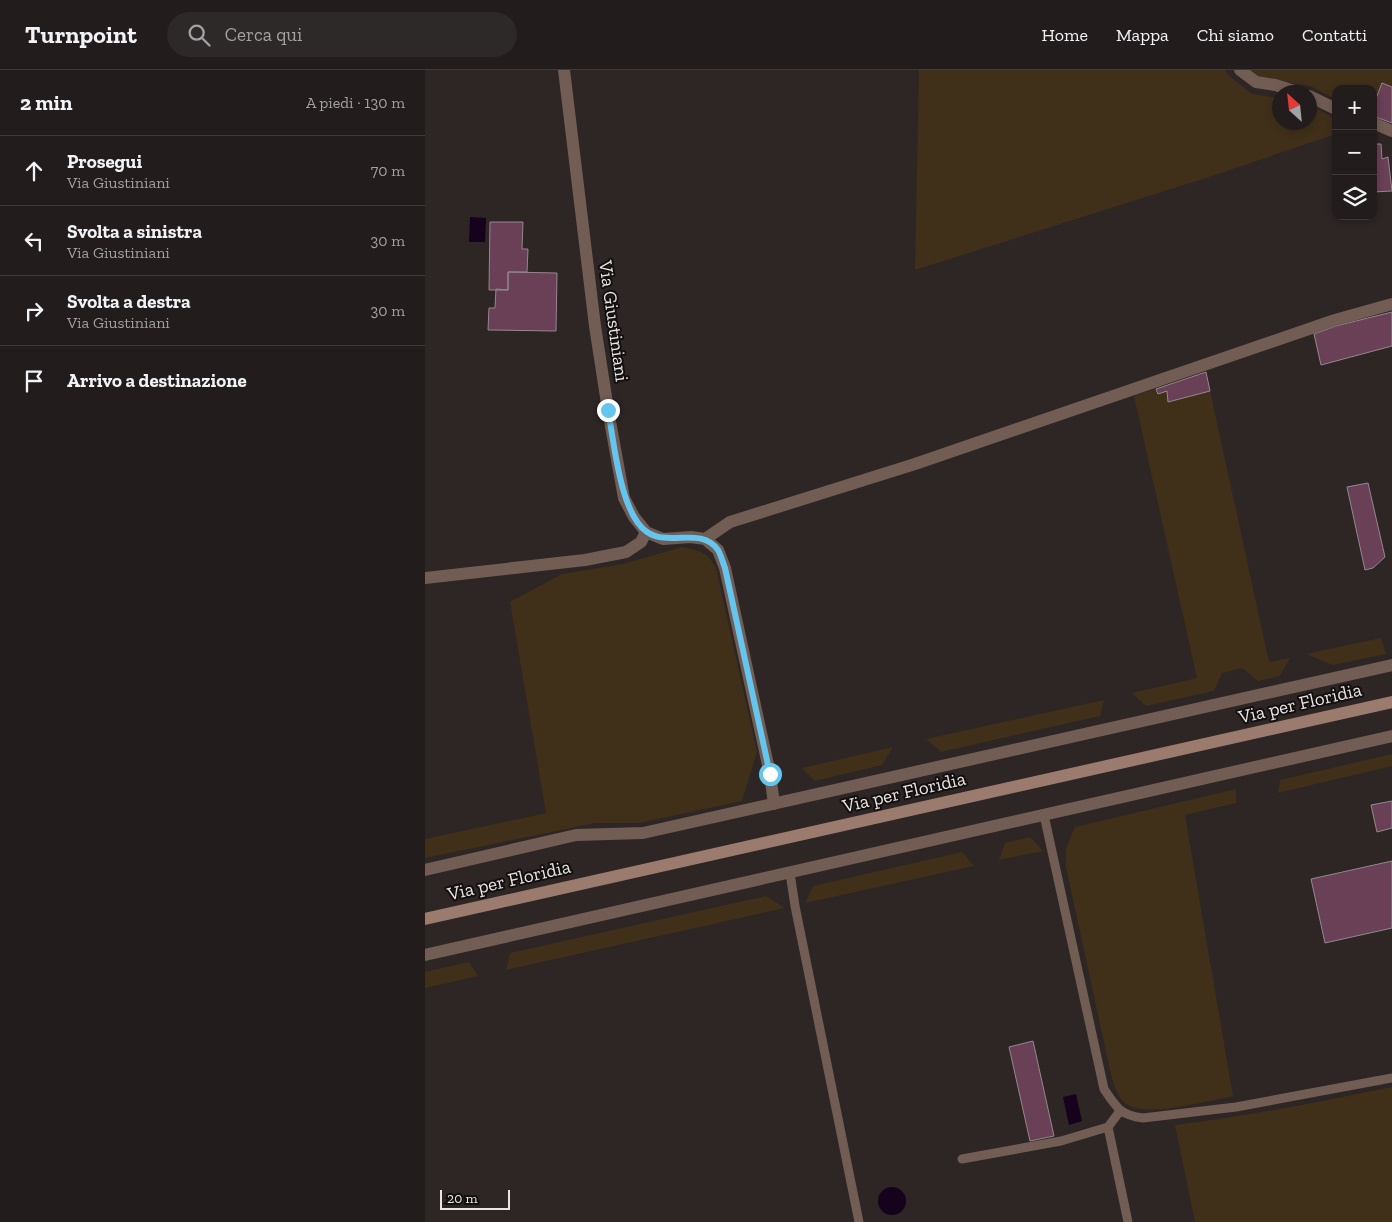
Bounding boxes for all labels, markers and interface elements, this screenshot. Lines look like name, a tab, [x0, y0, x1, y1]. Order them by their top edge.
search box	[167, 12, 517, 57]
text: Turnpoint	[25, 20, 137, 49]
icon: search	[185, 21, 213, 49]
text: Cerca qui	[225, 23, 302, 46]
text: Home	[1042, 24, 1088, 46]
text: Mappa	[1116, 24, 1169, 46]
text: Chi siamo	[1197, 24, 1274, 46]
text: Contatti	[1302, 24, 1367, 46]
north arrow	[1272, 85, 1317, 130]
map controls	[1332, 85, 1377, 220]
button: +	[1332, 85, 1377, 130]
text: 2 min	[20, 90, 72, 115]
text: A piedi · 130 m	[306, 93, 405, 112]
button: −	[1332, 130, 1377, 175]
text: Prosegui	[67, 150, 142, 173]
icon: ahead	[20, 157, 48, 185]
text: 70 m	[371, 161, 405, 180]
text: Via Giustiniani	[67, 173, 170, 192]
button: layers	[1332, 175, 1377, 220]
text: Svolta a sinistra	[67, 220, 202, 243]
icon: left	[20, 227, 48, 255]
text: 30 m	[371, 231, 405, 250]
text: Via Giustiniani	[67, 243, 170, 262]
street label: Via Giustiniani	[594, 258, 634, 383]
text: Svolta a destra	[67, 290, 191, 313]
icon: right	[20, 297, 48, 325]
text: 30 m	[371, 301, 405, 320]
text: Via Giustiniani	[67, 313, 170, 332]
icon: arrive	[20, 367, 48, 395]
text: Arrivo a destinazione	[67, 369, 247, 392]
route end	[597, 399, 620, 422]
street label: Via per Floridia	[1235, 678, 1364, 729]
route start	[759, 763, 782, 786]
street label: Via per Floridia	[839, 767, 968, 818]
street label: Via per Floridia	[444, 855, 573, 906]
scale bar	[440, 1187, 510, 1210]
text: 20 m	[447, 1190, 478, 1207]

